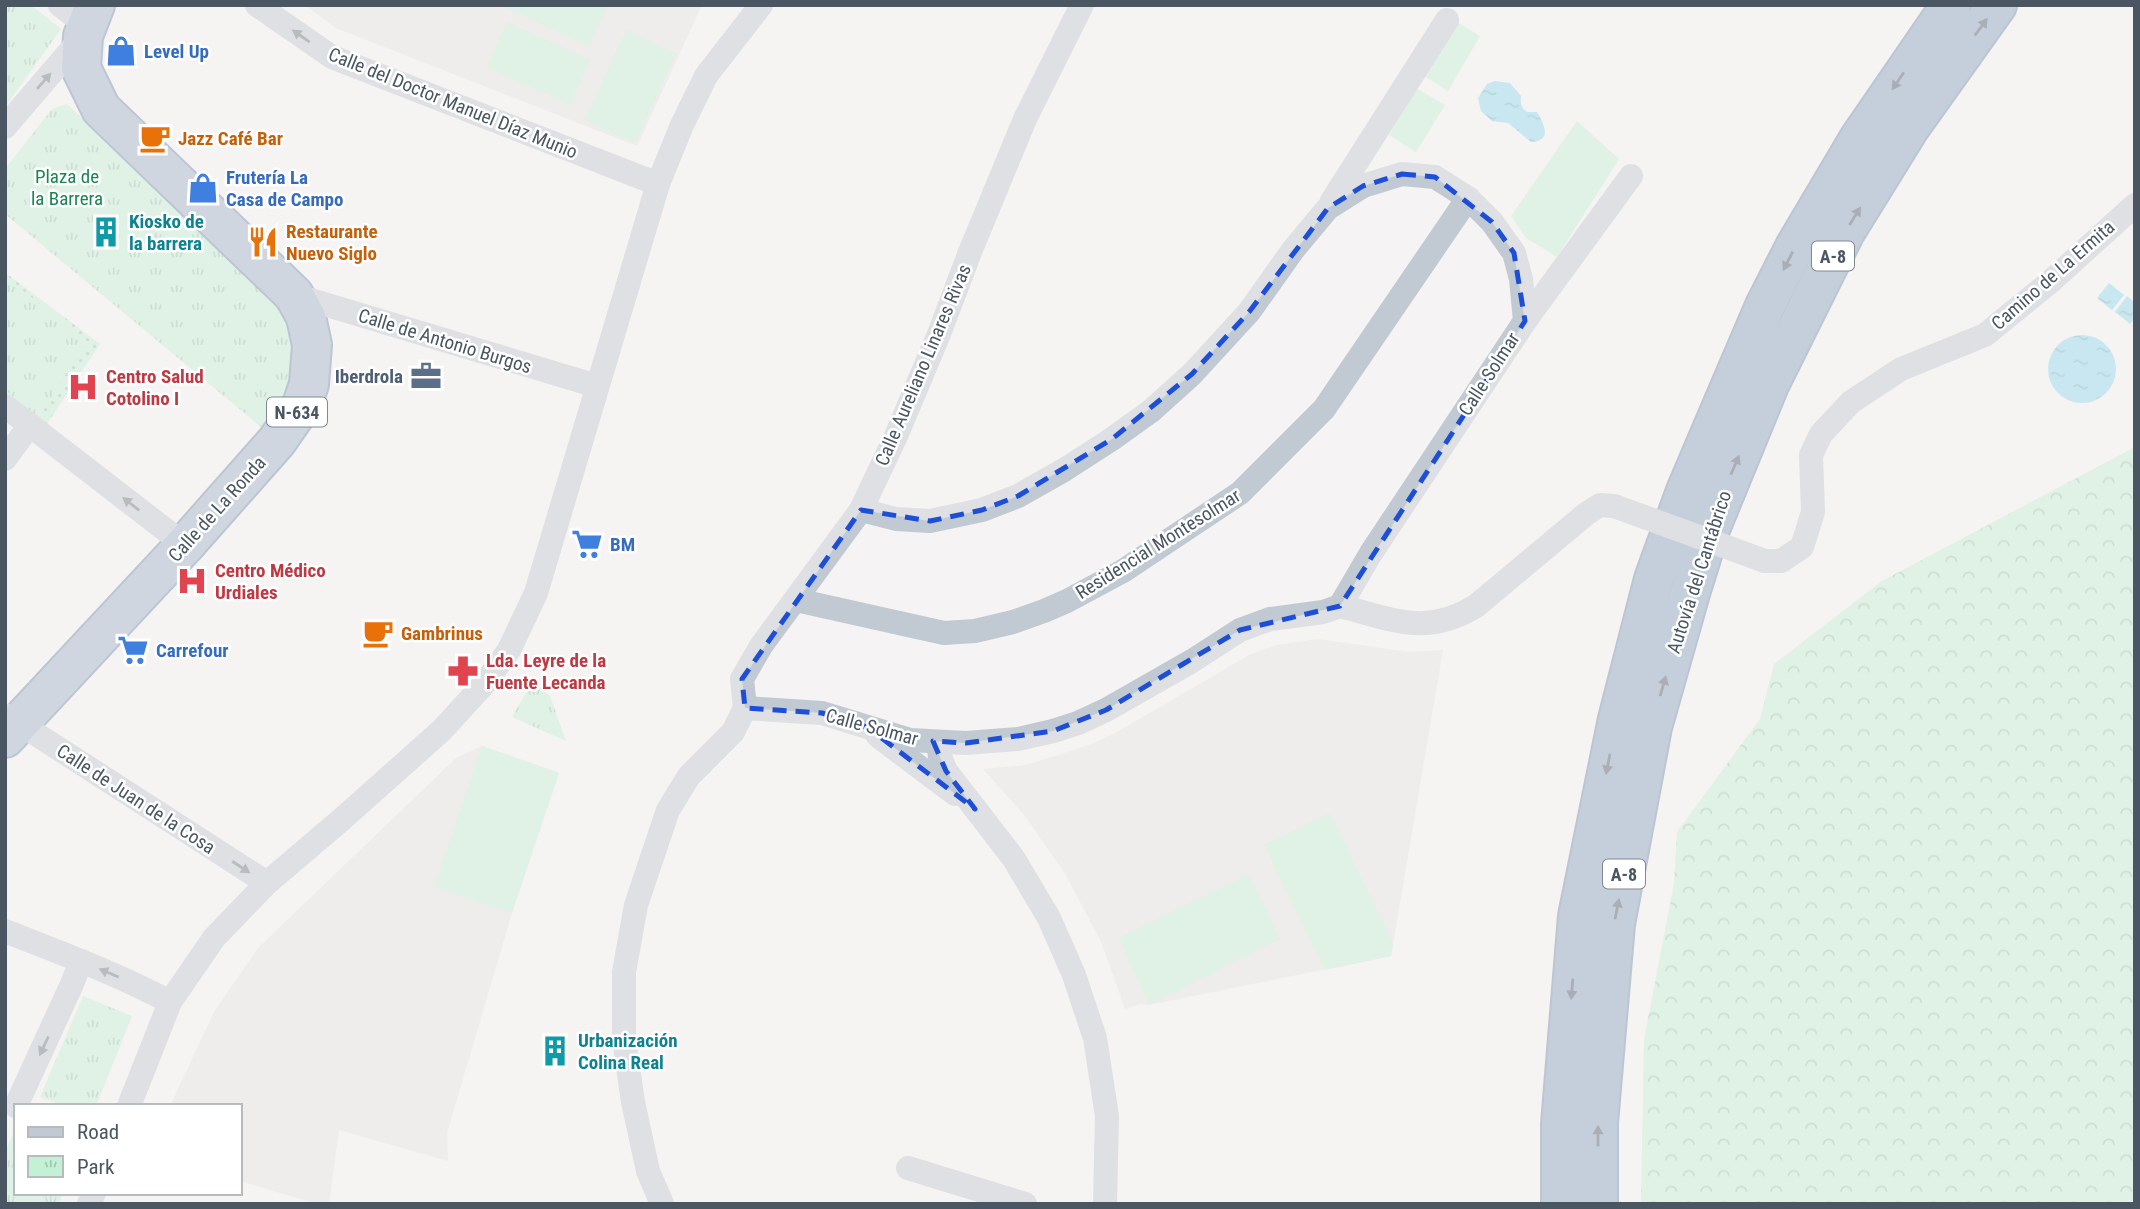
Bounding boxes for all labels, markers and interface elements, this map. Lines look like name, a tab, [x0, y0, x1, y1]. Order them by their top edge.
one-way arrow	[1973, 18, 1987, 36]
one-way arrow	[292, 29, 310, 43]
shop icon: Level Up	[104, 34, 138, 68]
place label: Level Up	[144, 40, 209, 63]
street label: Calle del Doctor Manuel Díaz Munio	[325, 42, 581, 164]
one-way arrow	[36, 72, 52, 90]
one-way arrow	[1891, 72, 1905, 90]
cafe icon: Jazz Café Bar	[138, 121, 172, 155]
place label: Jazz Café Bar	[178, 127, 283, 150]
park label: Plaza de la Barrera	[31, 165, 103, 210]
place label: Frutería La Casa de Campo	[226, 166, 343, 211]
shop icon: Frutería La Casa de Campo	[186, 171, 220, 205]
one-way arrow	[1848, 207, 1861, 226]
place label: Kiosko de la barrera	[129, 210, 204, 255]
building icon: Kiosko de la barrera	[89, 215, 123, 249]
street label: Camino de La Ermita	[1987, 215, 2119, 335]
place label: Restaurante Nuevo Siglo	[286, 220, 378, 265]
restaurant icon: Restaurante Nuevo Siglo	[246, 225, 280, 259]
road number: A-8	[1812, 242, 1854, 270]
one-way arrow	[1782, 251, 1794, 271]
street label: Calle Aureliano Linares Rivas	[870, 261, 976, 469]
street label: Calle de Antonio Burgos	[356, 304, 534, 378]
street label: Calle Solmar	[1454, 328, 1525, 420]
office icon: Iberdrola	[409, 359, 443, 393]
place label: Centro Salud Cotolino I	[106, 365, 204, 410]
place label: Iberdrola	[335, 365, 403, 388]
hospital icon: Centro Salud Cotolino I	[66, 370, 100, 404]
road number: N-634	[267, 398, 327, 426]
street label: Calle de La Ronda	[163, 451, 271, 567]
one-way arrow	[1730, 455, 1741, 476]
street label: Residencial Montesolmar	[1071, 484, 1245, 604]
street label: Autovía del Cantábrico	[1662, 488, 1736, 656]
one-way arrow	[122, 497, 140, 511]
supermarket icon: BM	[570, 527, 604, 561]
place label: BM	[610, 533, 635, 556]
place label: Centro Médico Urdiales	[215, 559, 326, 604]
hospital icon: Centro Médico Urdiales	[175, 564, 209, 598]
cafe icon: Gambrinus	[361, 616, 395, 650]
place label: Gambrinus	[401, 622, 483, 645]
supermarket icon: Carrefour	[116, 633, 150, 667]
place label: Carrefour	[156, 639, 229, 662]
place label: Lda. Leyre de la Fuente Lecanda	[486, 649, 606, 694]
pharmacy icon: Lda. Leyre de la Fuente Lecanda	[446, 654, 480, 688]
one-way arrow	[1659, 676, 1669, 697]
street label: Calle Solmar	[823, 704, 921, 750]
street label: Calle de Juan de la Cosa	[53, 739, 219, 859]
one-way arrow	[1603, 753, 1614, 775]
one-way arrow	[231, 860, 251, 873]
road number: A-8	[1603, 860, 1645, 888]
one-way arrow	[1612, 898, 1623, 920]
one-way arrow	[98, 967, 119, 978]
one-way arrow	[1566, 978, 1577, 1000]
place label: Urbanización Colina Real	[578, 1029, 678, 1074]
building icon: Urbanización Colina Real	[538, 1034, 572, 1068]
one-way arrow	[38, 1036, 50, 1056]
legend	[14, 1104, 242, 1195]
text: Road	[77, 1120, 119, 1144]
one-way arrow	[1592, 1124, 1604, 1146]
text: Park	[77, 1155, 115, 1179]

